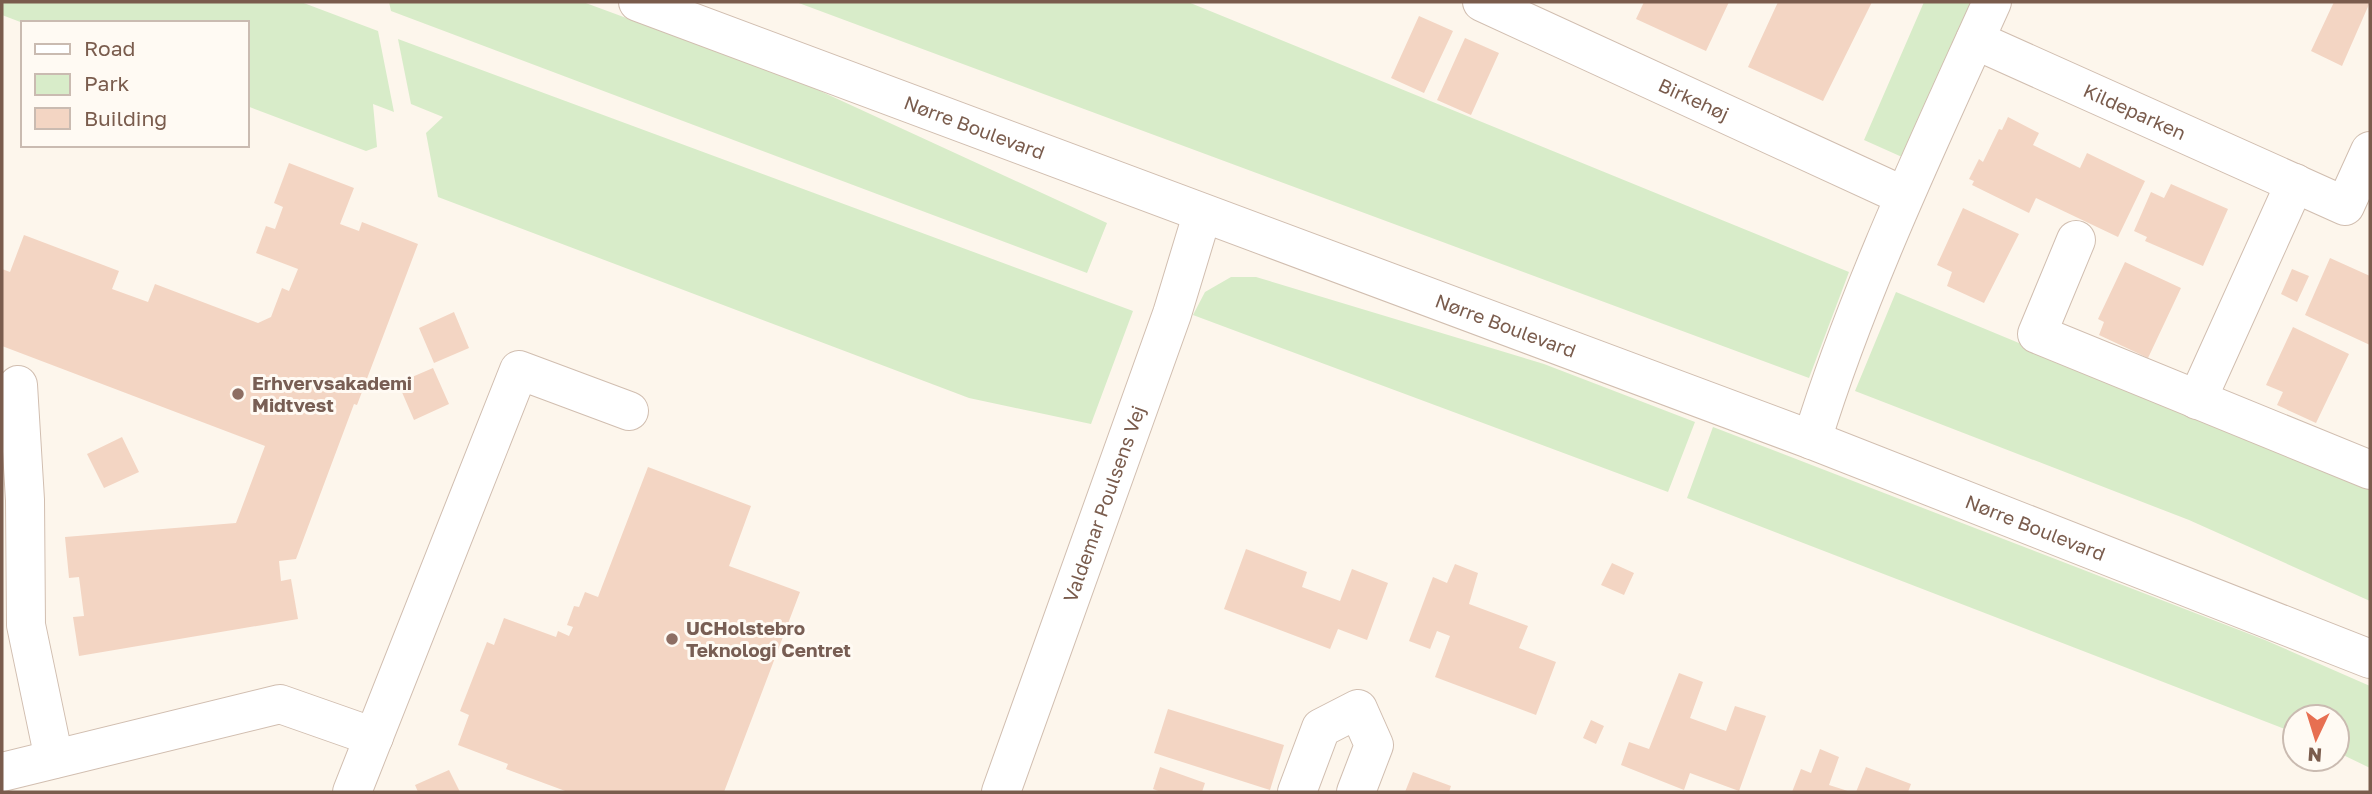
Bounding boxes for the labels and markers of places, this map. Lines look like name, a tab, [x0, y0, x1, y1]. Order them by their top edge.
place label: Erhvervsakademi Midtvest	[252, 371, 412, 416]
marker: Erhvervsakademi Midtvest	[230, 386, 246, 402]
place label: UCHolstebro Teknologi Centret	[686, 616, 851, 661]
marker: UCHolstebro Teknologi Centret	[664, 631, 680, 647]

